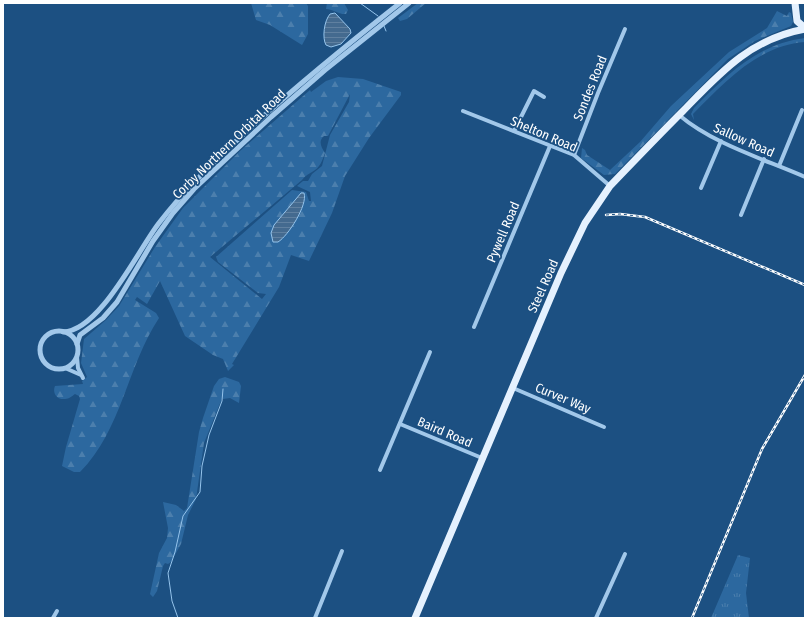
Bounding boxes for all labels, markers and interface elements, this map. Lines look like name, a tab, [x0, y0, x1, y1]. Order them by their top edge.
street label: Sondes Road	[570, 53, 610, 123]
street label: Corby Northern Orbital Road	[169, 86, 289, 202]
street label: Shelton Road	[508, 113, 580, 155]
street label: Sallow Road	[711, 120, 777, 160]
street label: Pywell Road	[484, 199, 522, 265]
street label: Steel Road	[525, 257, 561, 315]
street label: Curver Way	[533, 380, 593, 416]
street label: Baird Road	[415, 414, 475, 450]

